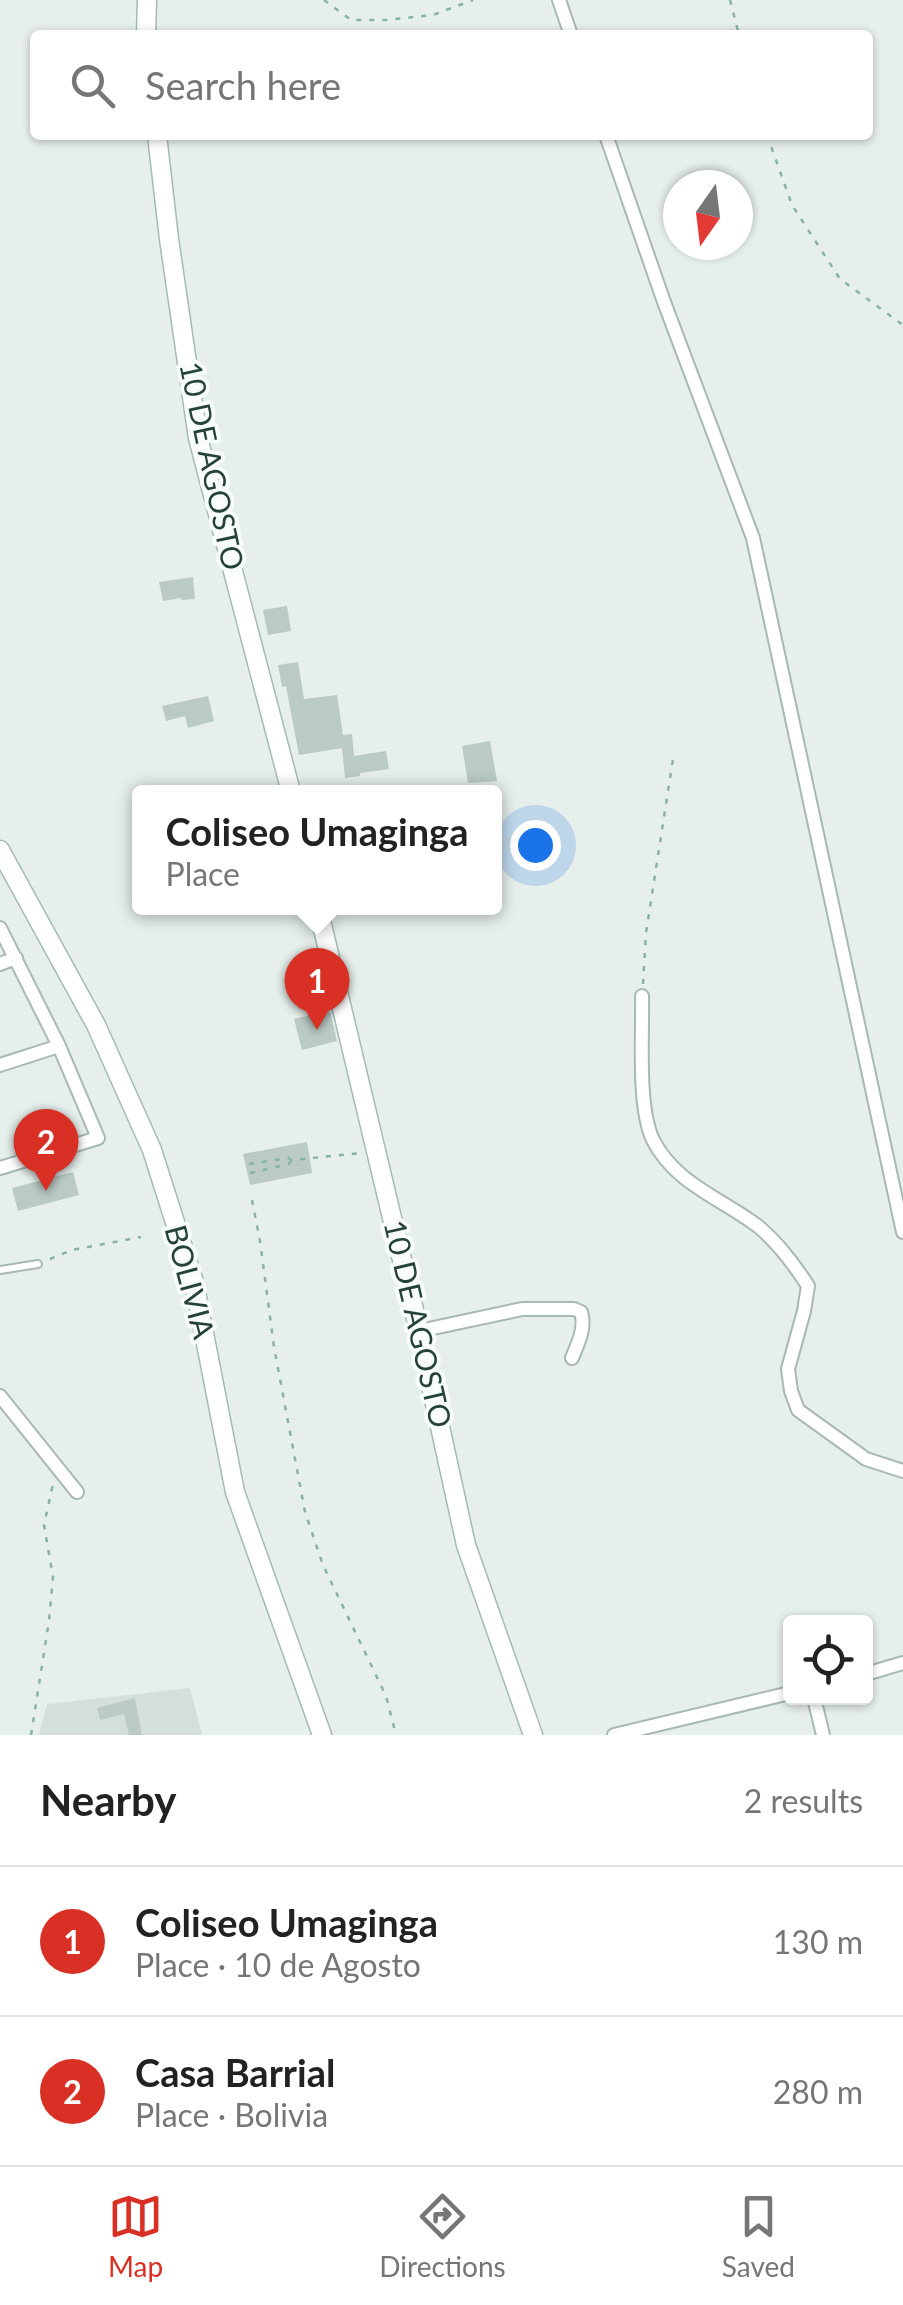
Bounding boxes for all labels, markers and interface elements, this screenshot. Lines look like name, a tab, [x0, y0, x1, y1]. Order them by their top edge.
search box	[30, 30, 873, 140]
icon: search	[65, 58, 120, 113]
text: Search here	[145, 62, 341, 108]
north arrow	[663, 170, 753, 260]
street label: 10 DE AGOSTO	[173, 358, 253, 573]
popup	[132, 785, 502, 915]
text: Coliseo Umaginga	[166, 808, 468, 854]
your location	[510, 820, 561, 871]
text: Place	[166, 854, 240, 893]
pin: 1	[284, 948, 350, 1030]
pin: 2	[13, 1108, 78, 1191]
street label: 10 DE AGOSTO	[378, 1216, 460, 1431]
street label: BOLIVIA	[159, 1221, 224, 1343]
map controls	[783, 1615, 873, 1705]
button: locate	[783, 1615, 873, 1705]
text: Nearby	[40, 1775, 177, 1825]
text: 2 results	[744, 1781, 863, 1820]
text: Coliseo Umaginga	[135, 1899, 438, 1945]
text: 1	[63, 1922, 82, 1961]
text: 130 m	[773, 1922, 863, 1961]
text: Place · 10 de Agosto	[135, 1945, 421, 1984]
text: Casa Barrial	[135, 2049, 335, 2095]
text: 2	[63, 2072, 82, 2111]
text: 280 m	[773, 2072, 863, 2111]
text: Place · Bolivia	[135, 2095, 328, 2134]
tab: Map	[108, 2189, 163, 2283]
tab: Directions	[379, 2189, 506, 2283]
tab: Saved	[722, 2189, 795, 2283]

